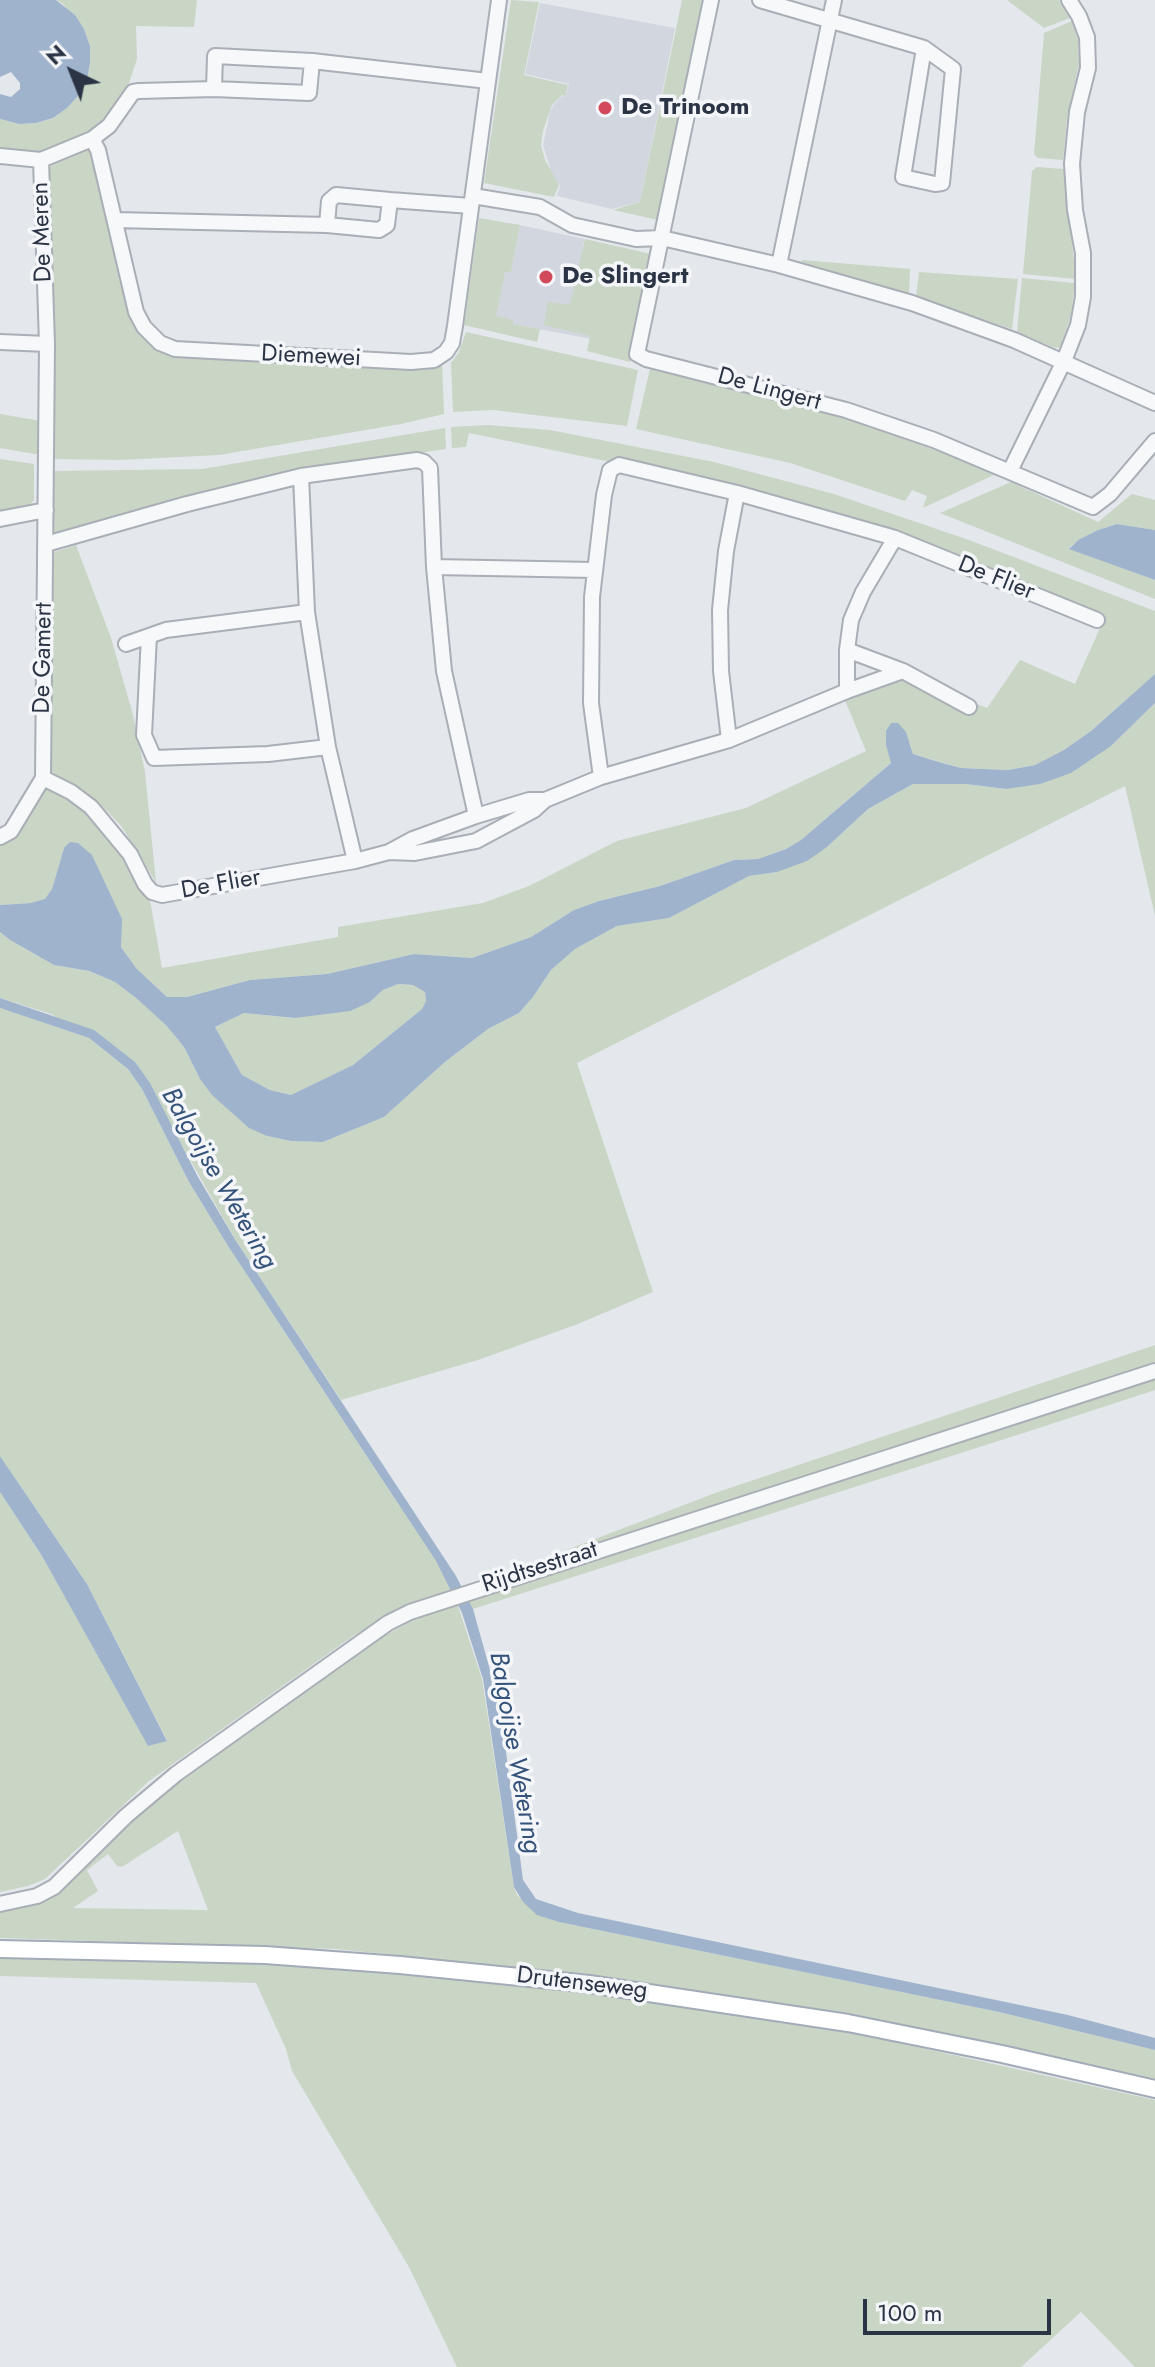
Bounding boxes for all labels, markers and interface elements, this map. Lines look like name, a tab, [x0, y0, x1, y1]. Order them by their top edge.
north arrow	[32, 32, 112, 112]
text: N	[38, 37, 73, 72]
place label: De Trinoom	[621, 94, 749, 122]
marker: De Trinoom	[596, 99, 614, 117]
street label: De Meren	[27, 181, 59, 283]
place label: De Slingert	[562, 263, 688, 291]
marker: De Slingert	[537, 268, 555, 286]
street label: Diemewei	[260, 340, 362, 374]
street label: De Lingert	[714, 362, 824, 418]
street label: De Flier	[953, 551, 1039, 607]
street label: De Gamert	[29, 602, 59, 714]
street label: De Flier	[179, 864, 263, 906]
water label: Balgoijse Wetering	[153, 1083, 283, 1275]
street label: Rijdtsestraat	[479, 1536, 601, 1600]
water label: Balgoijse Wetering	[481, 1650, 547, 1856]
street label: Drutenseweg	[515, 1962, 649, 2006]
scale bar	[867, 2283, 1055, 2333]
text: 100 m	[877, 2295, 943, 2330]

